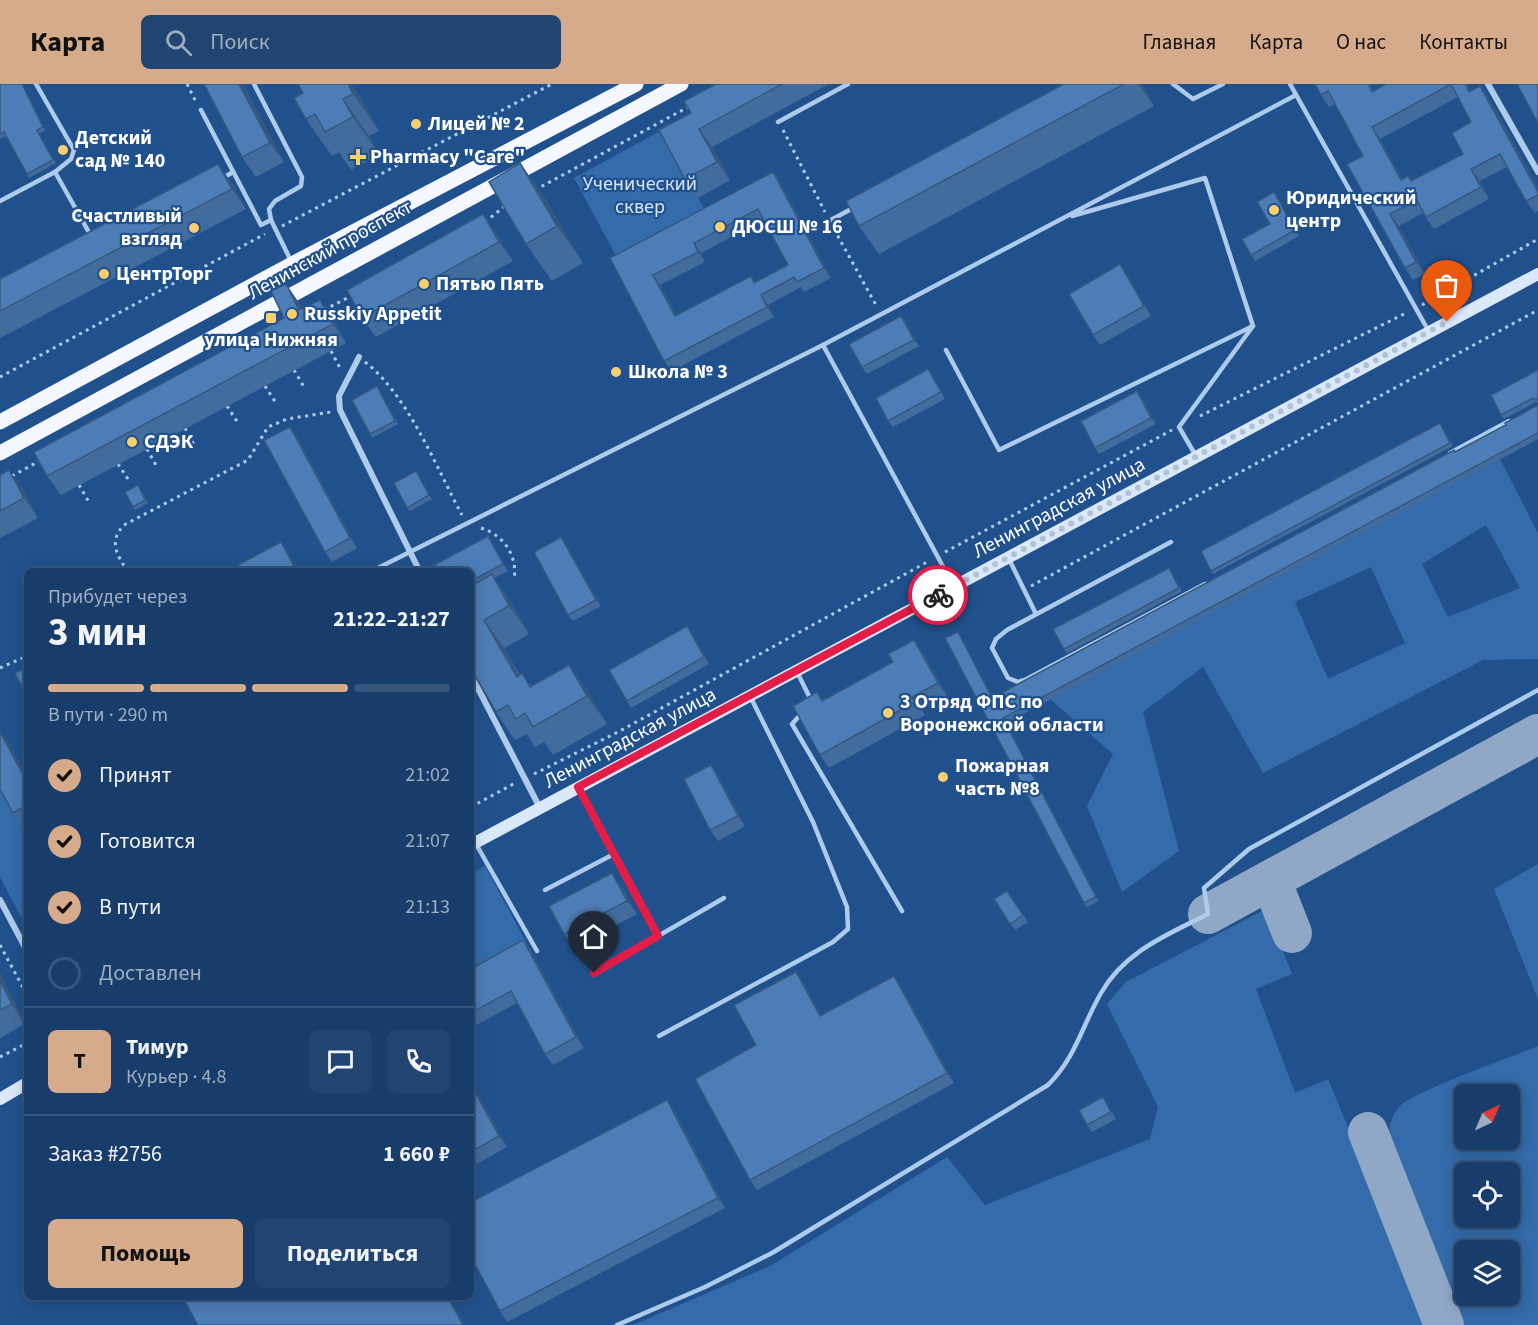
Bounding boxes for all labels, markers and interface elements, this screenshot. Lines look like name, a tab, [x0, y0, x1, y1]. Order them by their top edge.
search box	[141, 15, 561, 69]
text: Карта	[30, 22, 105, 62]
icon: search	[162, 26, 195, 59]
text: Поиск	[210, 26, 270, 58]
text: Главная	[1143, 27, 1216, 57]
text: Карта	[1249, 27, 1303, 57]
text: О нас	[1336, 27, 1386, 57]
text: Контакты	[1419, 27, 1508, 57]
place label: Лицей № 2	[427, 110, 525, 138]
marker: Лицей № 2	[409, 117, 423, 131]
place label: Детский сад № 140	[75, 124, 165, 175]
marker: Детский сад № 140	[56, 143, 70, 157]
place label: Pharmacy "Care"	[370, 143, 525, 171]
marker: Pharmacy "Care"	[351, 150, 365, 164]
park label: Ученический сквер	[583, 170, 697, 221]
place label: Юридический центр	[1286, 184, 1416, 235]
street label: Ленинский проспект	[243, 193, 417, 307]
place label: Счастливый взгляд	[71, 202, 182, 253]
marker: Юридический центр	[1267, 203, 1281, 217]
place label: ДЮСШ № 16	[732, 213, 843, 241]
marker: ДЮСШ № 16	[713, 220, 727, 234]
marker: Счастливый взгляд	[187, 221, 201, 235]
place label: ЦентрТорг	[116, 260, 213, 288]
pin	[1421, 260, 1472, 322]
marker: ЦентрТорг	[97, 267, 111, 281]
icon: bag	[1430, 269, 1463, 302]
place label: Пятью Пять	[436, 270, 544, 298]
marker: Пятью Пять	[417, 277, 431, 291]
place label: Russkiy Appetit	[304, 300, 442, 328]
marker: Russkiy Appetit	[285, 307, 299, 321]
marker: улица Нижняя	[264, 311, 278, 325]
place label: улица Нижняя	[204, 326, 338, 354]
place label: Школа № 3	[628, 358, 728, 386]
marker: Школа № 3	[609, 365, 623, 379]
place label: СДЭК	[144, 428, 194, 456]
marker: СДЭК	[125, 435, 139, 449]
street label: Ленинградская улица	[968, 451, 1150, 565]
courier	[908, 565, 968, 625]
icon: bike	[922, 579, 955, 612]
text: Прибудет через	[48, 583, 187, 611]
text: 21:22–21:27	[333, 603, 450, 635]
text: 3 мин	[48, 605, 148, 661]
street label: Ленинградская улица	[539, 681, 721, 795]
place label: 3 Отряд ФПС по Воронежской области	[900, 688, 1104, 739]
text: В пути · 290 m	[48, 701, 168, 729]
marker: 3 Отряд ФПС по Воронежской области	[881, 706, 895, 720]
place label: Пожарная часть №8	[955, 752, 1050, 803]
icon: check	[48, 759, 81, 792]
text: Принят	[99, 759, 172, 791]
text: 21:02	[405, 761, 450, 789]
marker: Пожарная часть №8	[936, 770, 950, 784]
icon: check	[48, 825, 81, 858]
text: Готовится	[99, 825, 196, 857]
text: 21:07	[405, 827, 450, 855]
icon: check	[48, 891, 81, 924]
text: В пути	[99, 891, 161, 923]
text: 21:13	[405, 893, 450, 921]
pin	[568, 911, 619, 973]
icon: home	[577, 920, 610, 953]
text: Доставлен	[99, 957, 202, 989]
button: chat	[309, 1030, 372, 1093]
button: phone	[387, 1030, 450, 1093]
text: Тимур	[126, 1031, 189, 1063]
text: Т	[73, 1045, 86, 1077]
text: Курьер · 4.8	[126, 1063, 226, 1091]
north arrow	[1454, 1084, 1520, 1150]
map controls	[1454, 1084, 1520, 1306]
text: Заказ #2756	[48, 1138, 162, 1170]
text: 1 660 ₽	[383, 1138, 450, 1170]
button: locate	[1454, 1162, 1520, 1228]
button: Помощь	[48, 1219, 243, 1288]
button: Поделиться	[255, 1219, 450, 1288]
button: layers	[1454, 1240, 1520, 1306]

